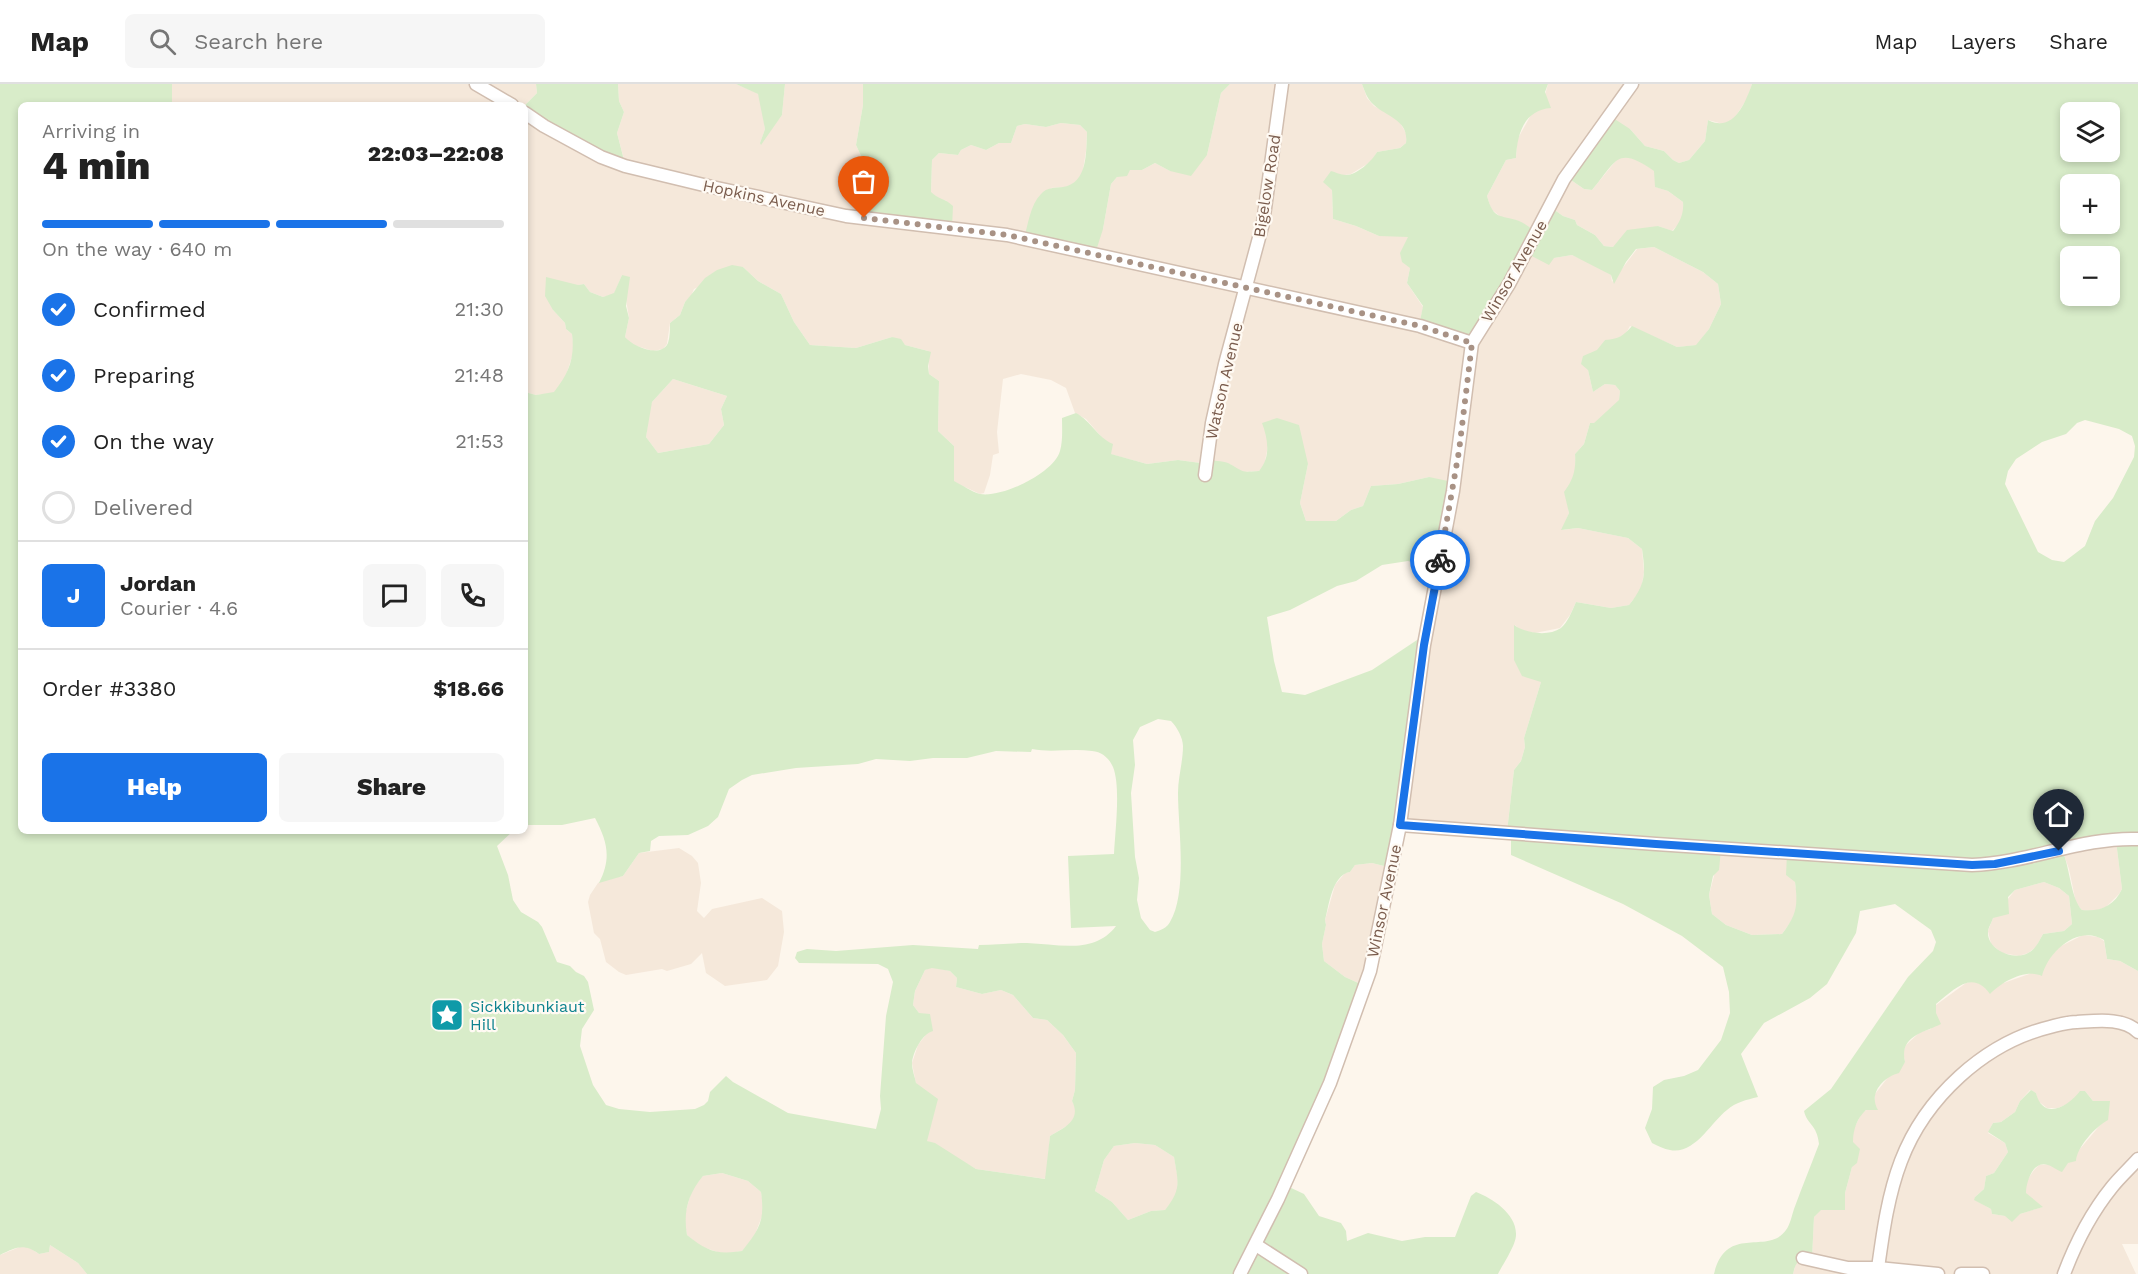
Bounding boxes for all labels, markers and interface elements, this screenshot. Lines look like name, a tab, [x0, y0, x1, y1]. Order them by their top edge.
search box	[125, 14, 545, 68]
text: Map	[30, 25, 89, 58]
icon: search	[146, 25, 179, 58]
text: Search here	[194, 29, 323, 54]
text: Map	[1874, 29, 1917, 54]
text: Layers	[1950, 29, 2016, 54]
text: Share	[2049, 29, 2108, 54]
map controls	[2060, 102, 2120, 306]
button: layers	[2060, 102, 2120, 162]
text: Arriving in	[42, 119, 140, 143]
street label: Bigelow Road	[1249, 133, 1285, 239]
text: 22:03–22:08	[368, 141, 504, 166]
text: 4 min	[42, 143, 151, 188]
pin	[838, 156, 889, 218]
icon: bag	[847, 165, 880, 198]
button: +	[2060, 174, 2120, 234]
street label: Hopkins Avenue	[701, 176, 827, 220]
street label: Winsor Avenue	[1477, 216, 1551, 326]
text: On the way · 640 m	[42, 237, 232, 261]
button: −	[2060, 246, 2120, 306]
icon: check	[42, 293, 75, 326]
text: Confirmed	[93, 297, 206, 322]
text: 21:30	[455, 297, 504, 321]
street label: Watson Avenue	[1201, 321, 1247, 441]
icon: check	[42, 359, 75, 392]
text: Preparing	[93, 363, 194, 388]
text: 21:48	[454, 363, 504, 387]
icon: check	[42, 425, 75, 458]
text: On the way	[93, 429, 214, 454]
text: 21:53	[455, 429, 504, 453]
text: Delivered	[93, 495, 193, 520]
courier	[1410, 530, 1470, 590]
icon: bike	[1424, 544, 1457, 577]
button: chat	[363, 564, 426, 627]
button: phone	[441, 564, 504, 627]
text: Jordan	[120, 571, 196, 596]
text: J	[67, 583, 80, 608]
text: Courier · 4.6	[120, 596, 238, 620]
text: Order #3380	[42, 676, 176, 701]
text: $18.66	[433, 676, 504, 701]
button: Help	[42, 753, 267, 822]
button: Share	[279, 753, 504, 822]
pin	[2033, 789, 2084, 851]
icon: home	[2042, 798, 2075, 831]
street label: Winsor Avenue	[1363, 843, 1405, 959]
place icon: Sickkibunkiaut Hill	[429, 997, 465, 1033]
place label: Sickkibunkiaut Hill	[470, 997, 585, 1034]

